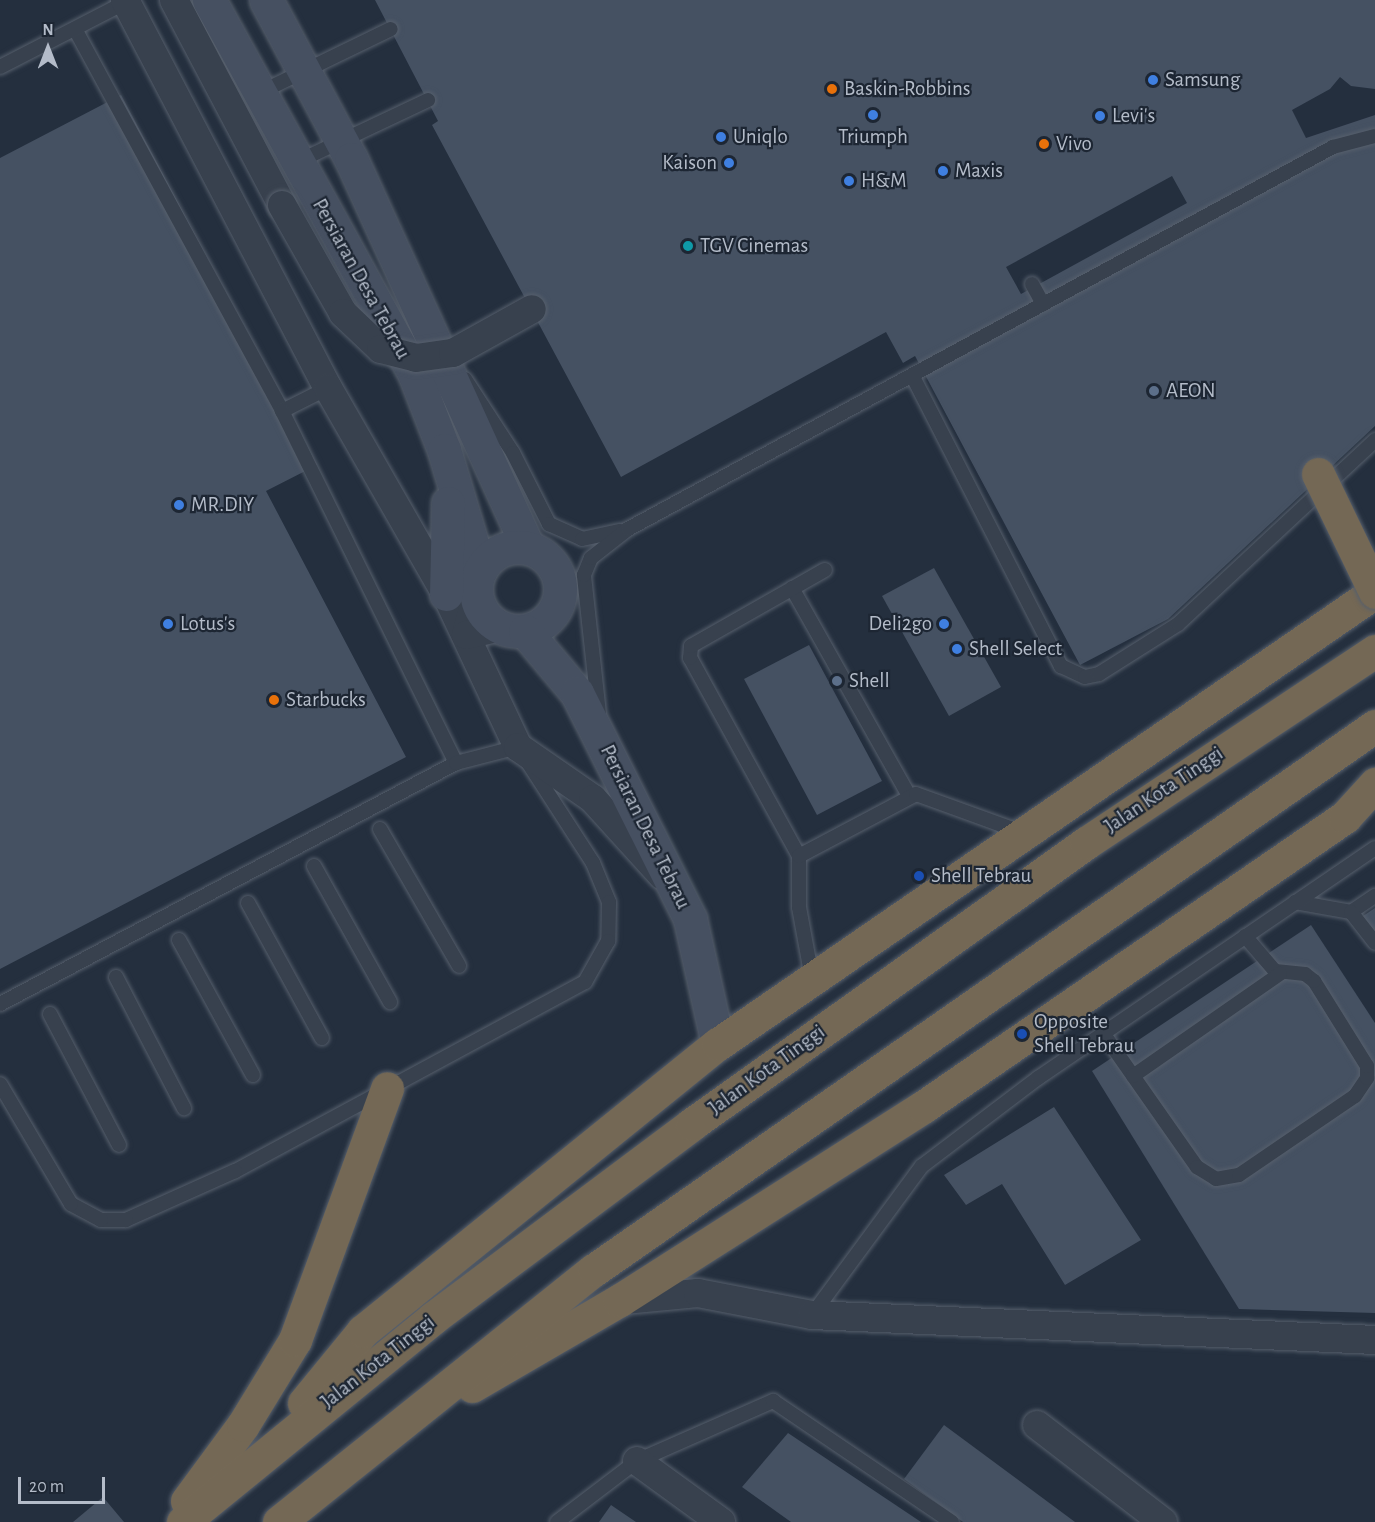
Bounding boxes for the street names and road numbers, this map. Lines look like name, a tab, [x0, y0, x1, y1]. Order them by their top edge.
street label: Persiaran Desa Tebrau	[306, 194, 416, 364]
street label: Persiaran Desa Tebrau	[594, 741, 696, 913]
street label: Jalan Kota Tinggi	[1100, 741, 1228, 839]
street label: Jalan Kota Tinggi	[704, 1019, 830, 1121]
street label: Jalan Kota Tinggi	[316, 1310, 440, 1414]

